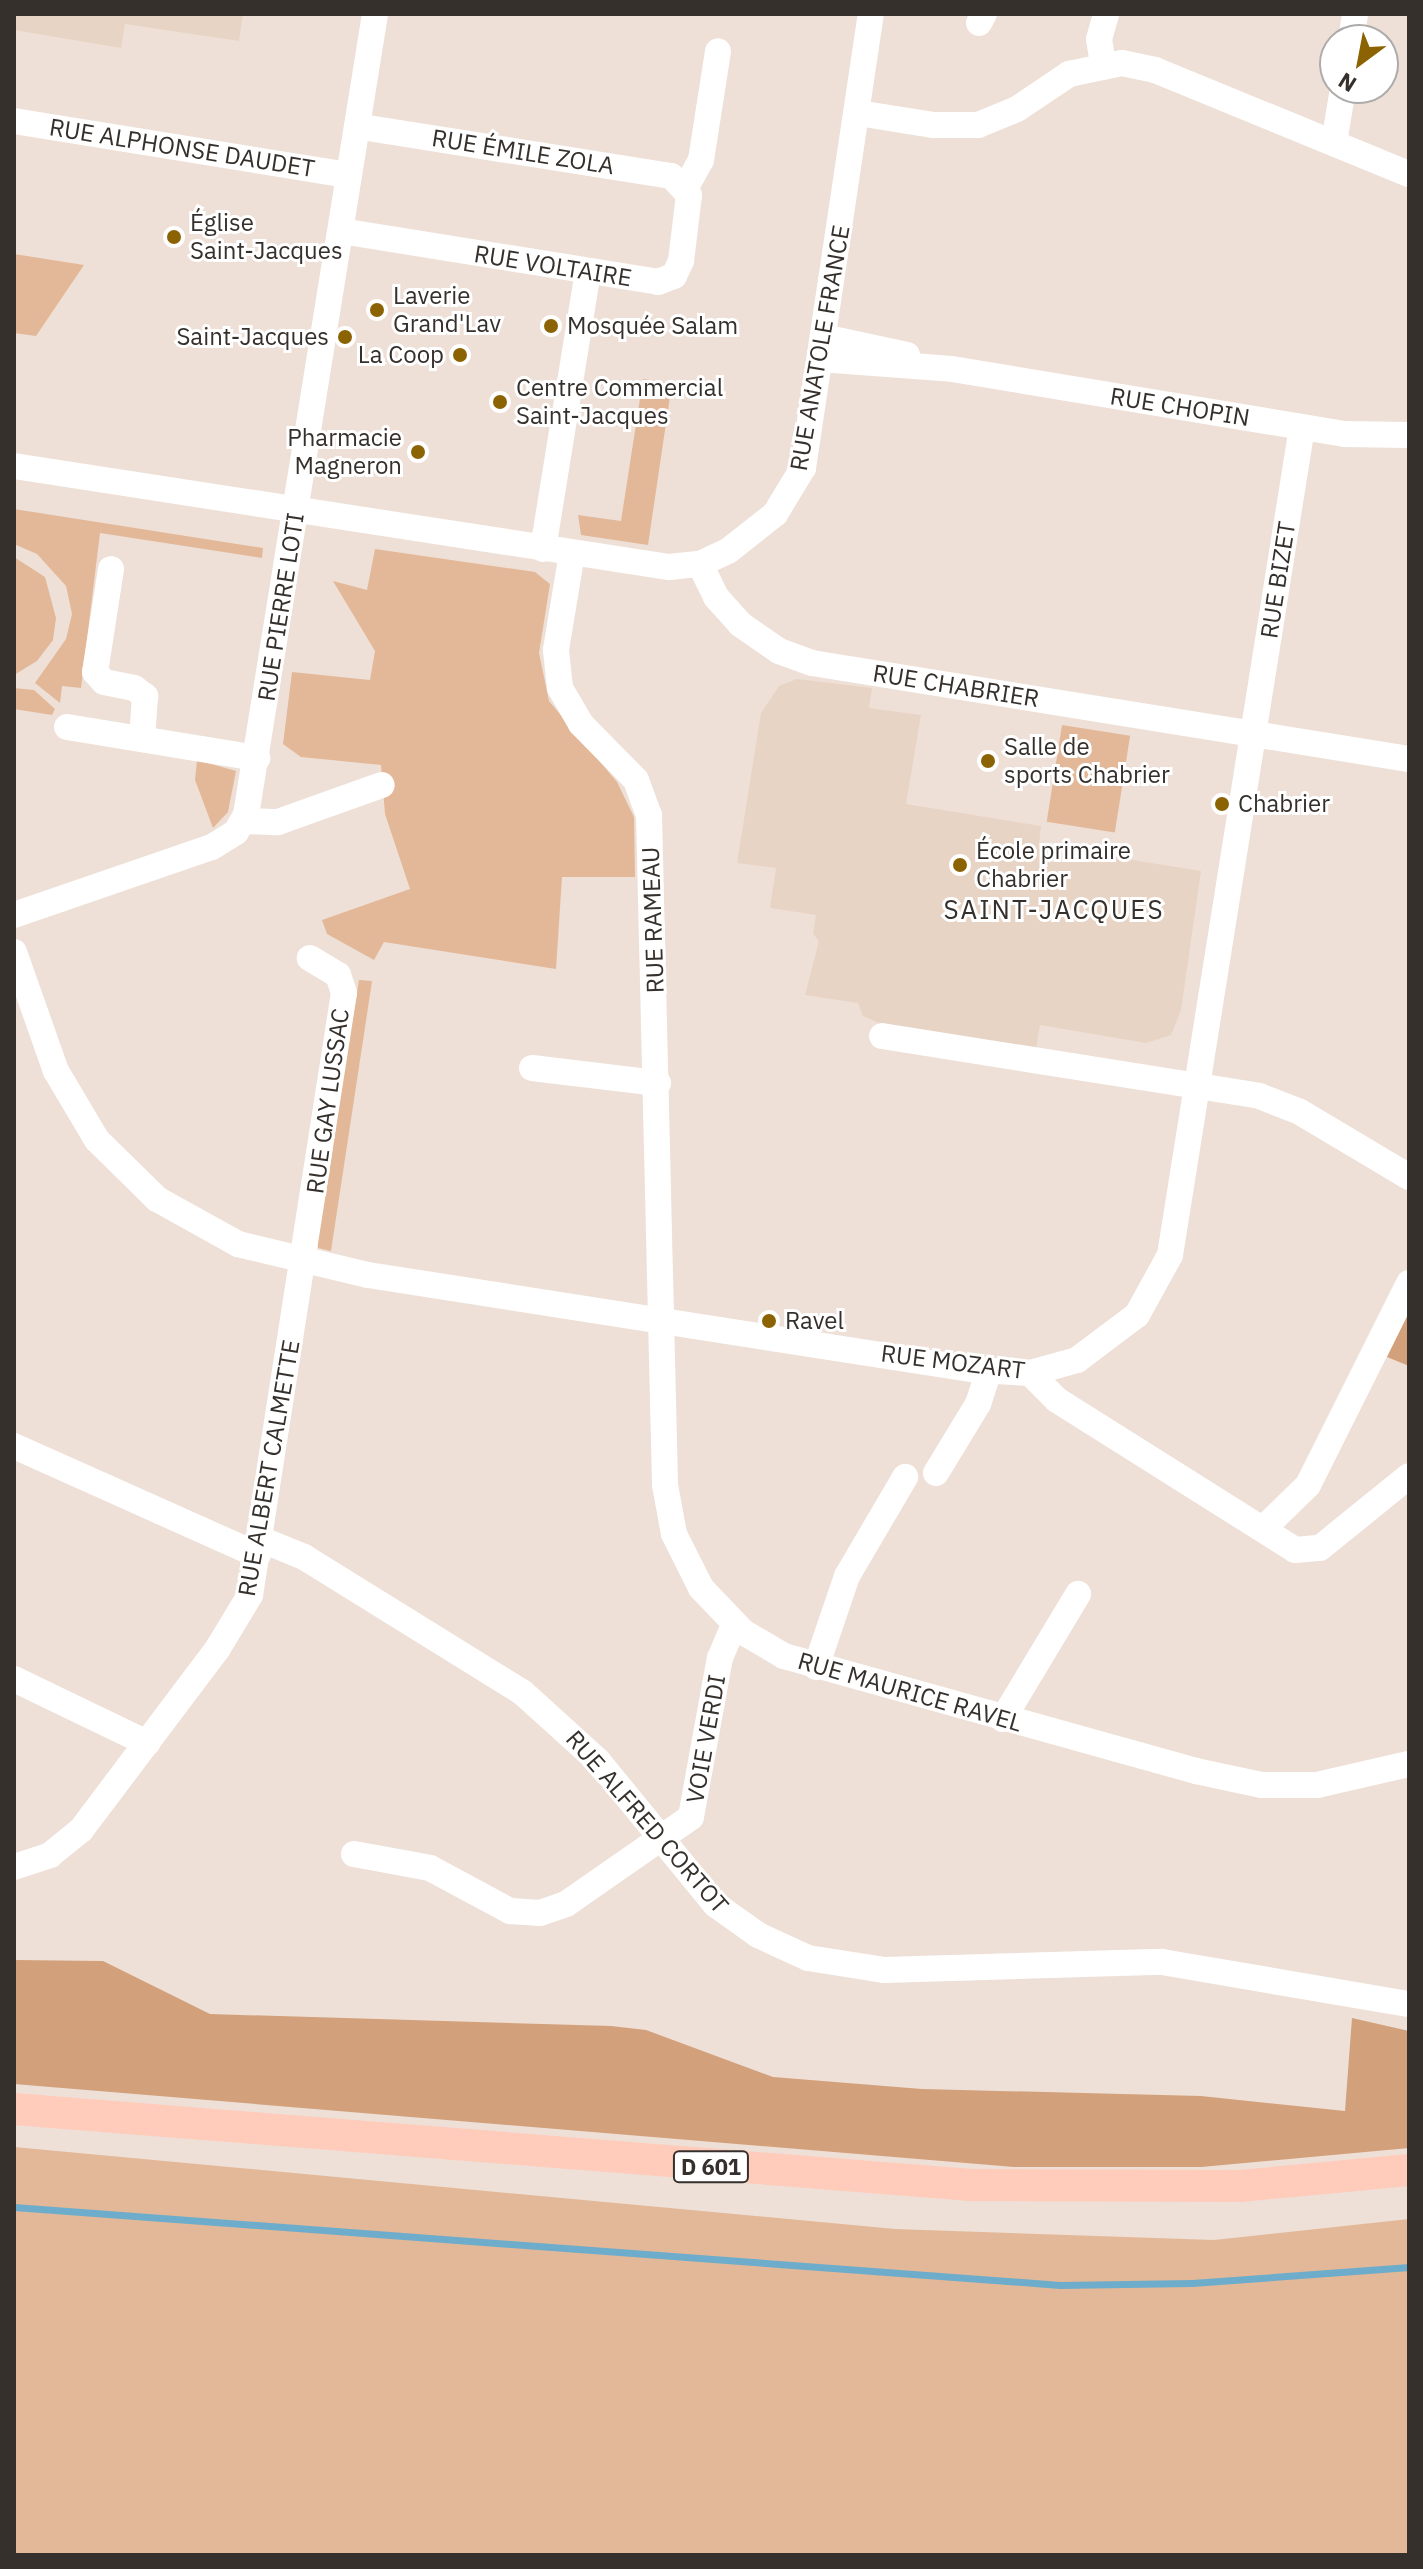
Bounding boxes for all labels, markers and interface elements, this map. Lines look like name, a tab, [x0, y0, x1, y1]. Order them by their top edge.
north arrow	[1319, 24, 1399, 104]
text: N	[1333, 67, 1362, 100]
street label: RUE ALPHONSE DAUDET	[47, 113, 317, 183]
street label: RUE ÉMILE ZOLA	[430, 123, 616, 181]
place label: Église Saint-Jacques	[190, 209, 343, 265]
street label: RUE ANATOLE FRANCE	[784, 223, 856, 473]
marker: Église Saint-Jacques	[165, 228, 183, 246]
street label: RUE VOLTAIRE	[472, 239, 634, 293]
place label: Laverie Grand'Lav	[393, 282, 501, 338]
marker: Laverie Grand'Lav	[368, 301, 386, 319]
place label: Mosquée Salam	[567, 312, 738, 340]
marker: Mosquée Salam	[542, 317, 560, 335]
place label: Saint-Jacques	[176, 323, 329, 351]
marker: Saint-Jacques	[336, 328, 354, 346]
place label: La Coop	[358, 341, 444, 369]
marker: La Coop	[451, 346, 469, 364]
place label: Centre Commercial Saint-Jacques	[516, 374, 723, 430]
street label: RUE CHOPIN	[1108, 382, 1252, 432]
marker: Centre Commercial Saint-Jacques	[491, 393, 509, 411]
place label: Pharmacie Magneron	[287, 424, 402, 480]
marker: Pharmacie Magneron	[409, 443, 427, 461]
street label: RUE PIERRE LOTI	[252, 511, 310, 703]
street label: RUE BIZET	[1255, 520, 1301, 640]
street label: RUE CHABRIER	[871, 659, 1041, 713]
place label: Salle de sports Chabrier	[1004, 733, 1170, 789]
marker: Salle de sports Chabrier	[979, 752, 997, 770]
place label: Chabrier	[1238, 790, 1330, 818]
marker: Chabrier	[1213, 795, 1231, 813]
place label: École primaire Chabrier	[976, 837, 1131, 893]
street label: RUE RAMEAU	[636, 846, 670, 994]
marker: École primaire Chabrier	[951, 856, 969, 874]
district label: SAINT-JACQUES	[943, 894, 1165, 926]
street label: RUE GAY LUSSAC	[301, 1006, 355, 1196]
place label: Ravel	[785, 1307, 844, 1335]
marker: Ravel	[760, 1312, 778, 1330]
street label: RUE ALBERT CALMETTE	[232, 1337, 306, 1599]
street label: RUE MOZART	[879, 1339, 1027, 1385]
street label: RUE MAURICE RAVEL	[795, 1646, 1025, 1738]
street label: VOIE VERDI	[681, 1672, 731, 1806]
street label: RUE ALFRED CORTOT	[560, 1725, 734, 1919]
road number: D 601	[671, 2149, 751, 2185]

